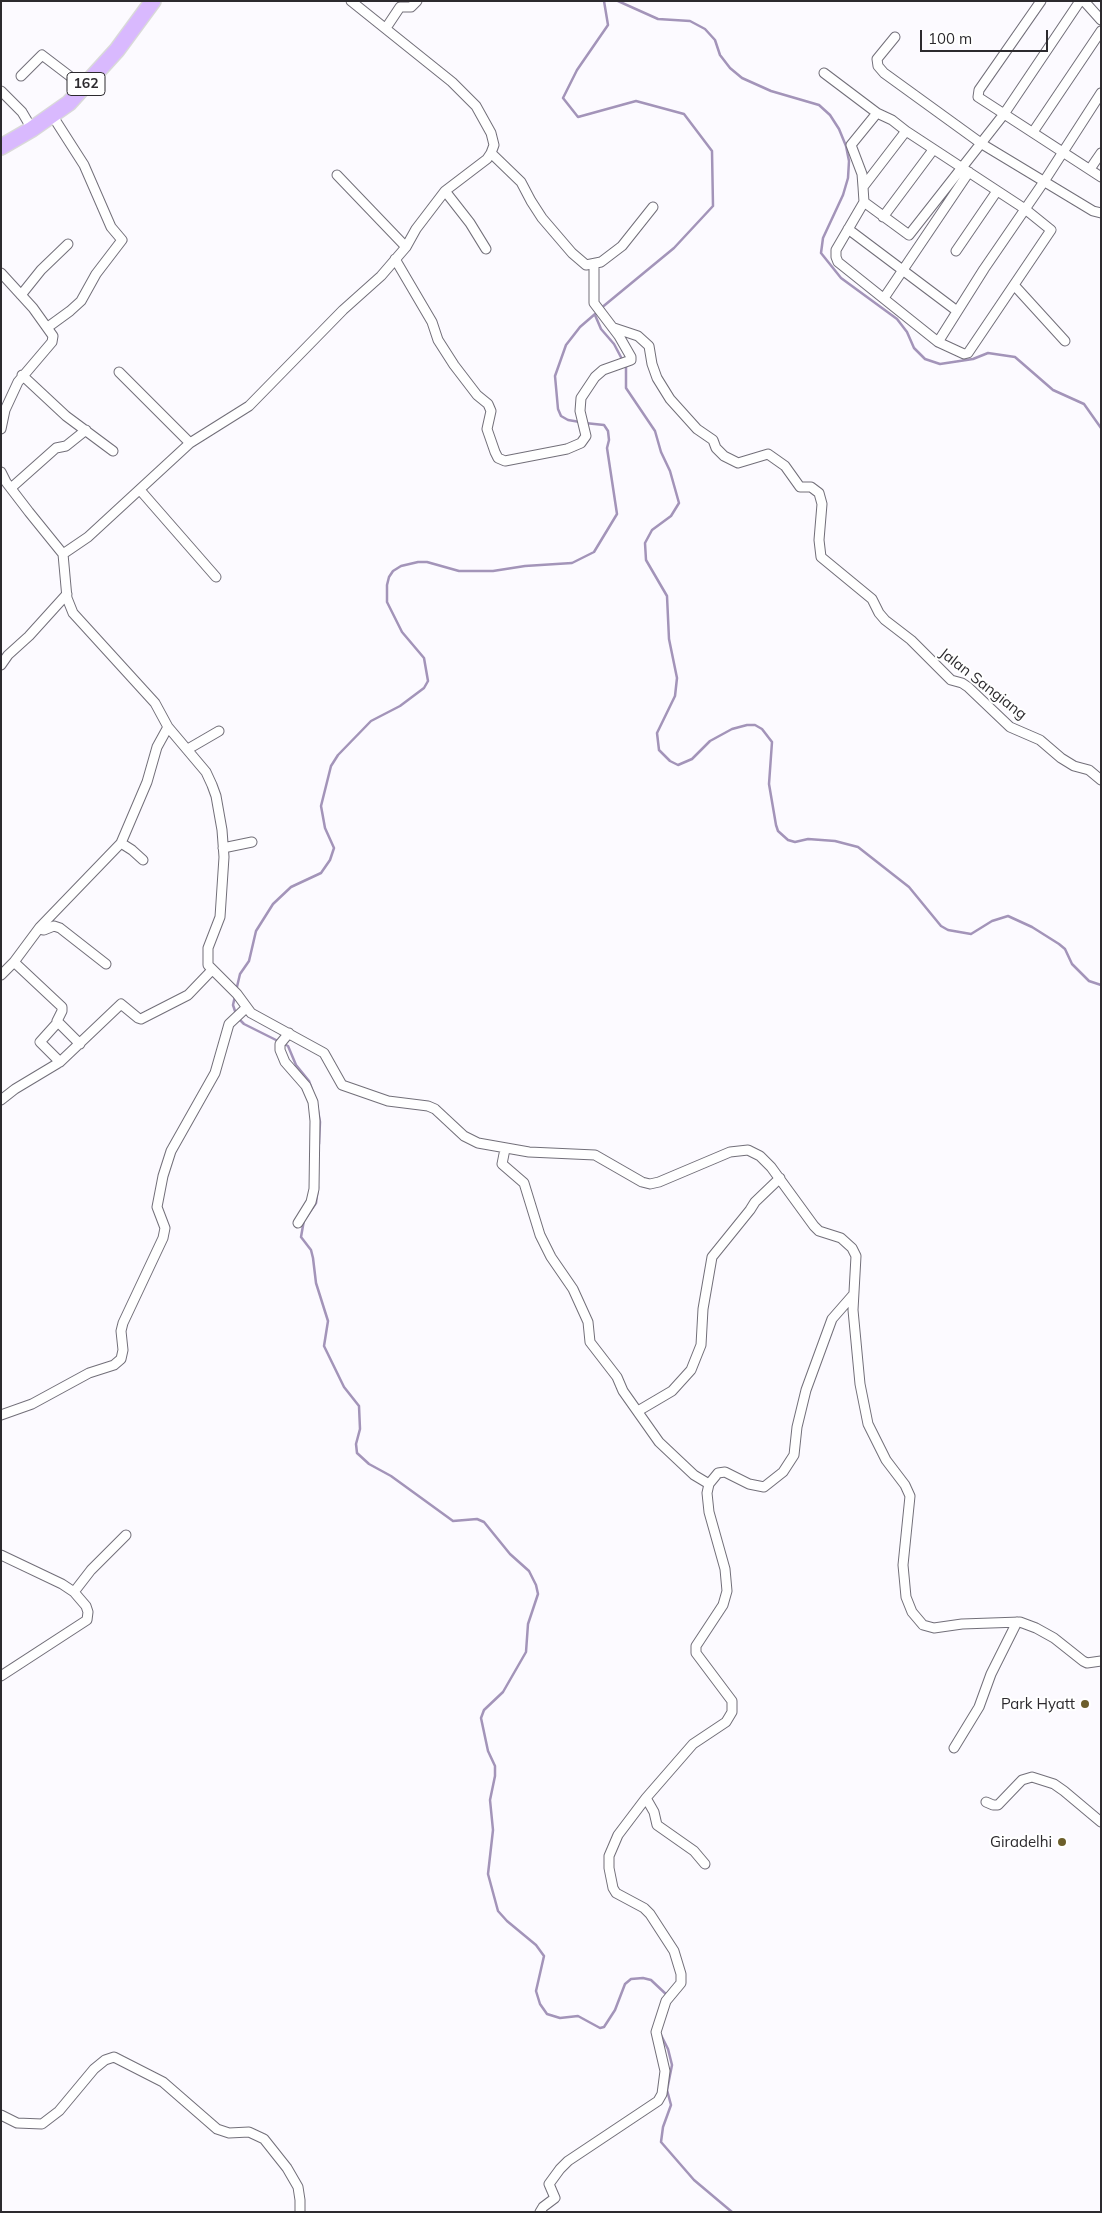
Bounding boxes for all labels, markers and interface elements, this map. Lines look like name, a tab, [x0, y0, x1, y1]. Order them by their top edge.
scale bar	[922, 20, 1050, 52]
text: 100 m	[928, 29, 972, 48]
road number: 162	[67, 72, 105, 96]
street label: Jalan Sangiang	[936, 644, 1030, 724]
place label: Park Hyatt	[1001, 1695, 1075, 1713]
marker: Park Hyatt	[1079, 1698, 1091, 1710]
place label: Giradelhi	[990, 1833, 1052, 1851]
marker: Giradelhi	[1056, 1836, 1068, 1848]

